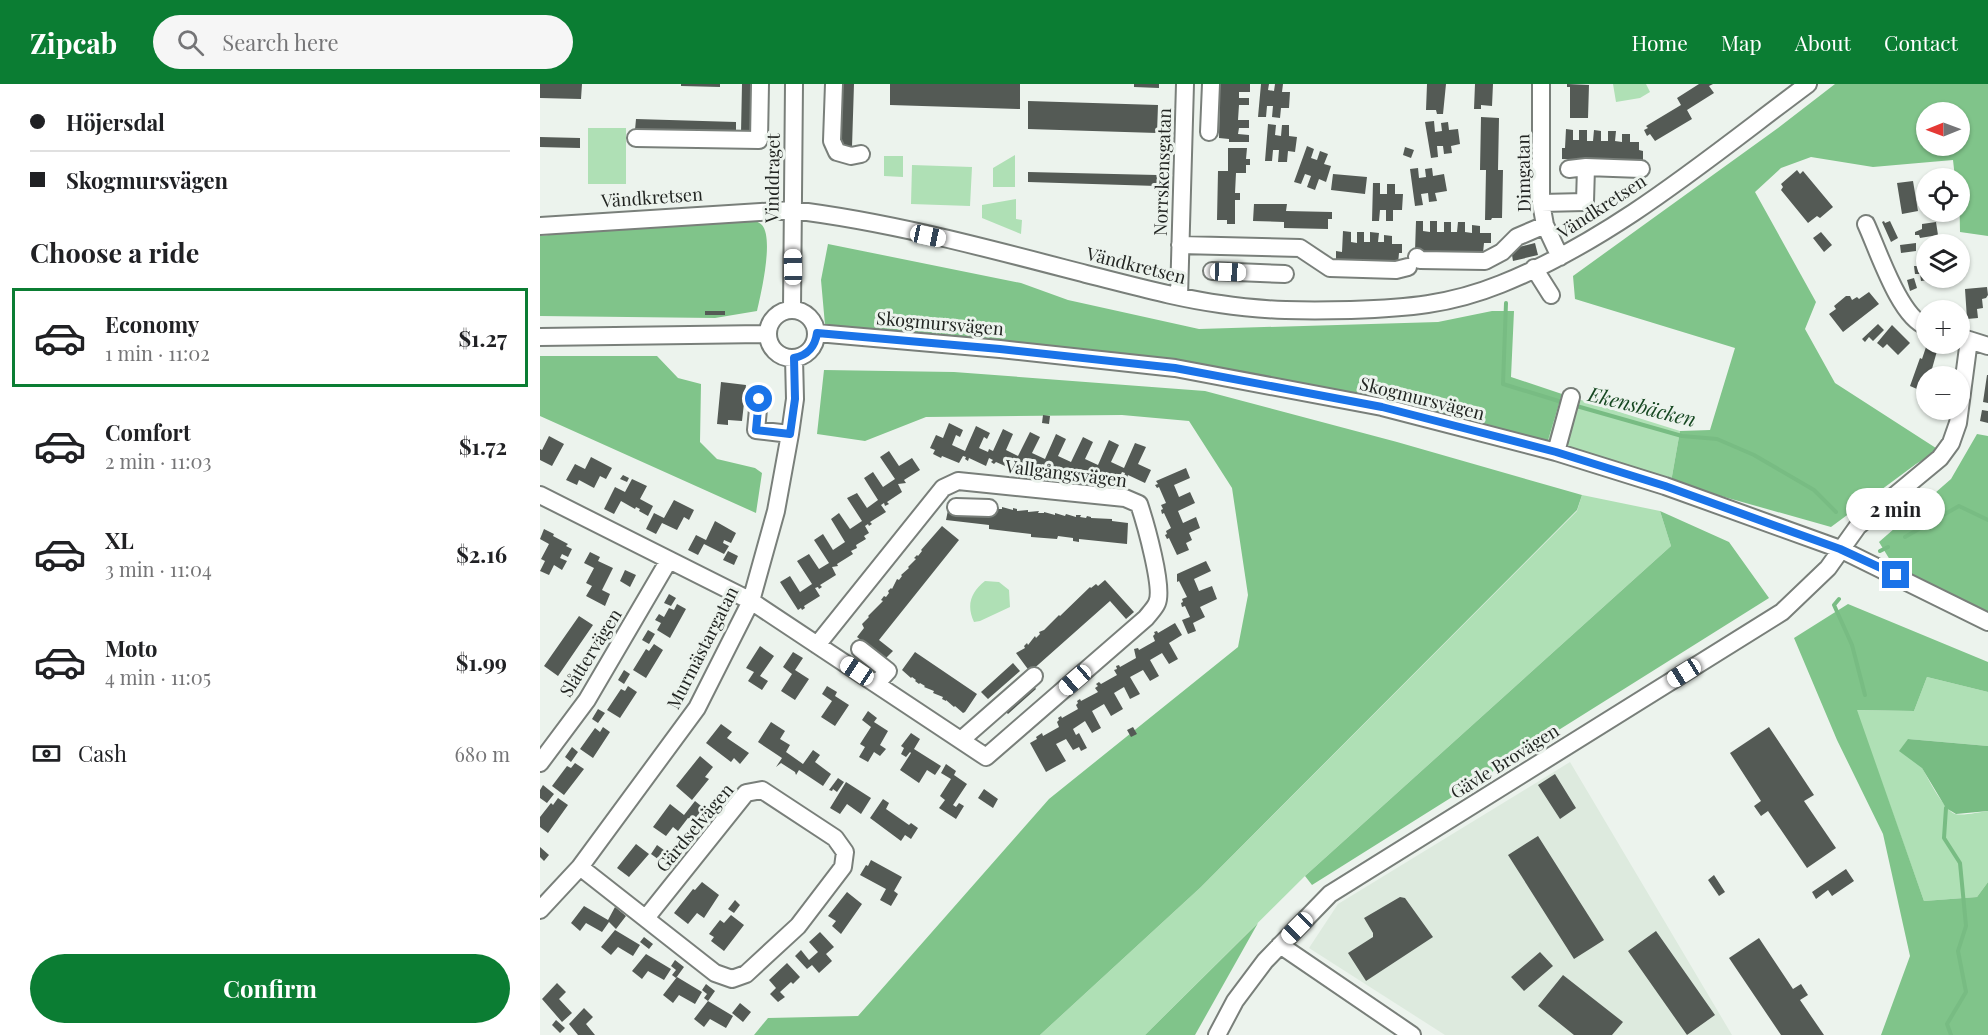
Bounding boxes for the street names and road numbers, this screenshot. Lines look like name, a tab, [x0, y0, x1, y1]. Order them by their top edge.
street label: Norrskensgatan	[1148, 107, 1176, 236]
street label: Vinddraget	[759, 132, 785, 224]
street label: Dimgatan	[1510, 133, 1536, 212]
street label: Vändkretsen	[1551, 168, 1651, 244]
street label: Vändkretsen	[599, 181, 704, 213]
street label: Vändkretsen	[1083, 241, 1189, 289]
street label: Skogmursvägen	[875, 305, 1005, 341]
street label: Skogmursvägen	[1357, 371, 1487, 425]
street label: Vallgångsvägen	[1003, 454, 1129, 492]
street label: Murmästargatan	[661, 582, 743, 713]
street label: Slåttervägen	[554, 604, 627, 701]
street label: Gävle Brovägen	[1446, 718, 1563, 804]
street label: Gärdselvägen	[650, 778, 739, 877]

